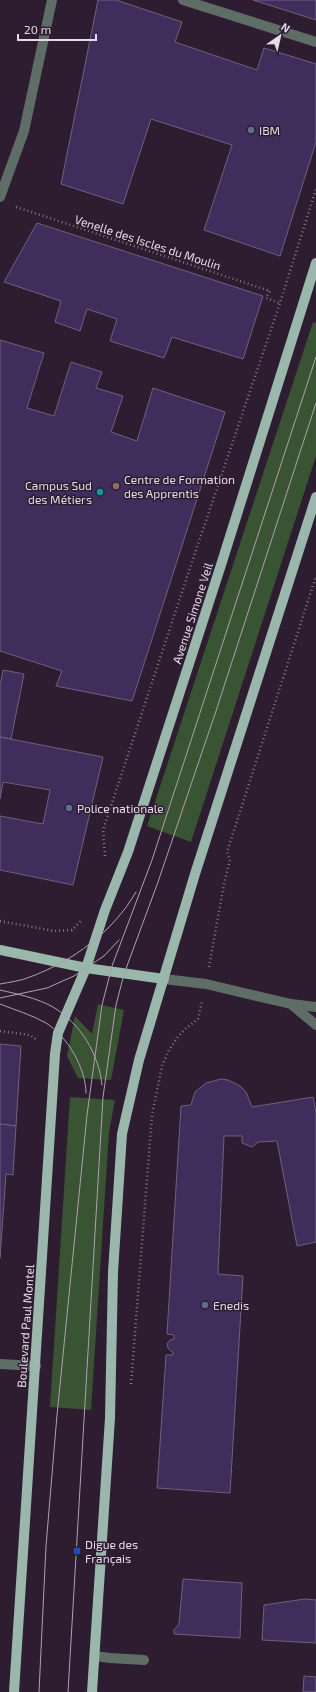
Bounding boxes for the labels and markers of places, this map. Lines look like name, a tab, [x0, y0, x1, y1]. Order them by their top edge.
place label: IBM	[259, 123, 280, 137]
marker: IBM	[246, 125, 256, 135]
place label: Centre de Formation des Apprentis	[124, 472, 235, 500]
place label: Campus Sud des Métiers	[25, 478, 92, 506]
marker: Centre de Formation des Apprentis	[111, 481, 121, 491]
marker: Campus Sud des Métiers	[95, 487, 105, 497]
place label: Police nationale	[77, 801, 164, 815]
marker: Police nationale	[64, 803, 74, 813]
place label: Enedis	[213, 1298, 249, 1312]
marker: Enedis	[200, 1300, 210, 1310]
place label: Digue des Français	[85, 1537, 138, 1566]
marker: Digue des Français	[72, 1546, 82, 1556]

